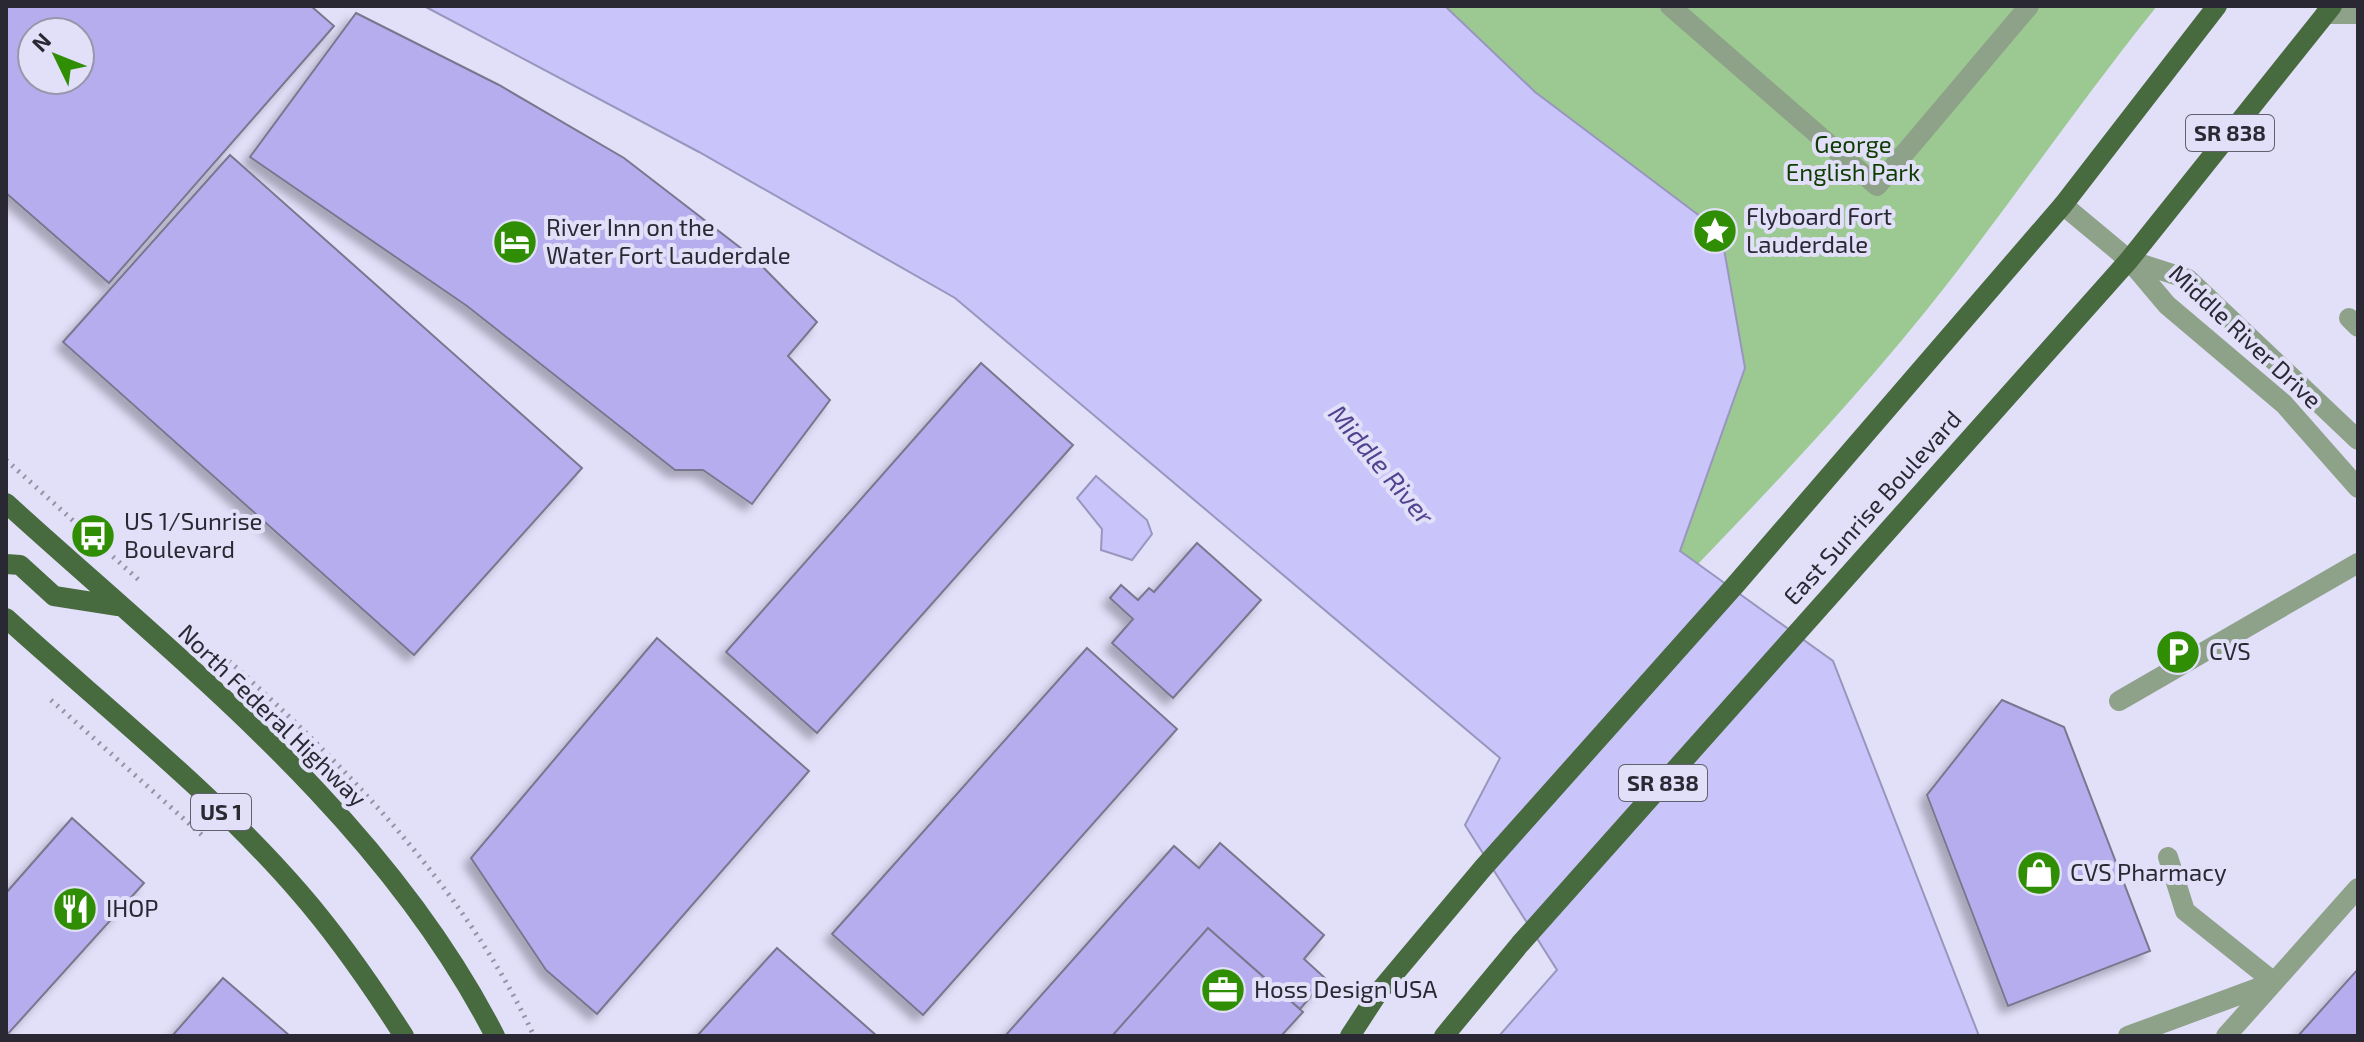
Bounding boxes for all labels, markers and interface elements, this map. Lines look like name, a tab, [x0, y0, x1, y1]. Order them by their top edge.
north arrow	[16, 16, 96, 96]
text: N	[26, 27, 56, 56]
road number: SR 838	[2186, 115, 2274, 151]
park label: George English Park	[1786, 129, 1920, 186]
place label: Flyboard Fort Lauderdale	[1746, 201, 1892, 258]
place icon: Flyboard Fort Lauderdale	[1691, 207, 1739, 255]
place label: River Inn on the Water Fort Lauderdale	[546, 212, 791, 269]
hotel icon: River Inn on the Water Fort Lauderdale	[491, 218, 539, 266]
street label: Middle River Drive	[2164, 258, 2328, 414]
water label: Middle River	[1323, 398, 1442, 531]
street label: East Sunrise Boulevard	[1777, 404, 1967, 610]
place label: US 1/Sunrise Boulevard	[124, 506, 263, 563]
bus stop icon: US 1/Sunrise Boulevard	[69, 512, 117, 560]
street label: North Federal Highway	[173, 618, 373, 812]
parking icon: CVS	[2154, 628, 2202, 676]
place label: CVS	[2209, 636, 2251, 665]
road number: SR 838	[1619, 765, 1707, 801]
road number: US 1	[191, 794, 251, 830]
shop icon: CVS Pharmacy	[2015, 849, 2063, 897]
place label: CVS Pharmacy	[2070, 857, 2227, 886]
restaurant icon: IHOP	[51, 885, 99, 933]
place label: IHOP	[106, 893, 159, 922]
office icon: Hoss Design USA	[1199, 966, 1247, 1014]
place label: Hoss Design USA	[1254, 974, 1438, 1003]

